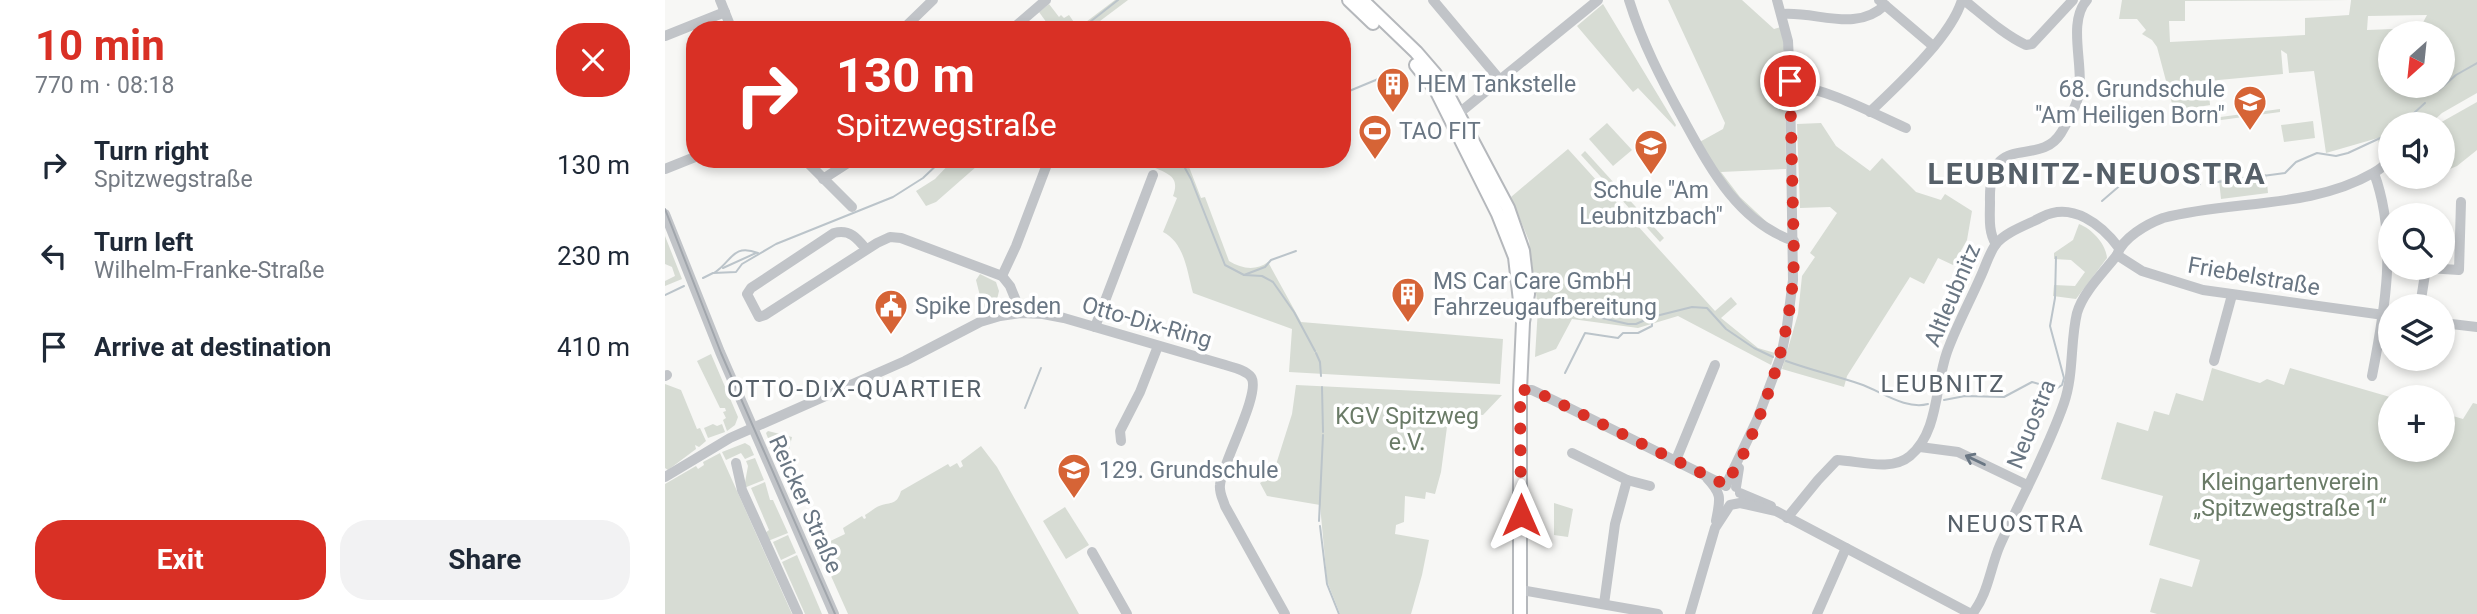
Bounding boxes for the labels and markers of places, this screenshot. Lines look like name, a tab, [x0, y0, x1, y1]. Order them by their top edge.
pin	[1760, 51, 1820, 111]
building icon: HEM Tankstelle	[1374, 65, 1412, 114]
place label: HEM Tankstelle	[1417, 71, 1576, 98]
place label: 68. Grundschule "Am Heiligen Born"	[2035, 76, 2225, 129]
school or university icon: 68. Grundschule "Am Heiligen Born"	[2231, 83, 2269, 132]
sports icon: TAO FIT	[1356, 112, 1394, 161]
place label: TAO FIT	[1399, 118, 1481, 145]
school or university icon: Schule "Am Leubnitzbach"	[1632, 127, 1670, 176]
place label: Schule "Am Leubnitzbach"	[1579, 177, 1723, 230]
place label: MS Car Care GmbH Fahrzeugaufbereitung	[1433, 268, 1657, 321]
building icon: MS Car Care GmbH Fahrzeugaufbereitung	[1389, 275, 1427, 324]
public building icon: Spike Dresden	[872, 287, 910, 336]
place label: Spike Dresden	[915, 293, 1061, 320]
school or university icon: 129. Grundschule	[1055, 451, 1093, 500]
place label: 129. Grundschule	[1099, 457, 1278, 484]

